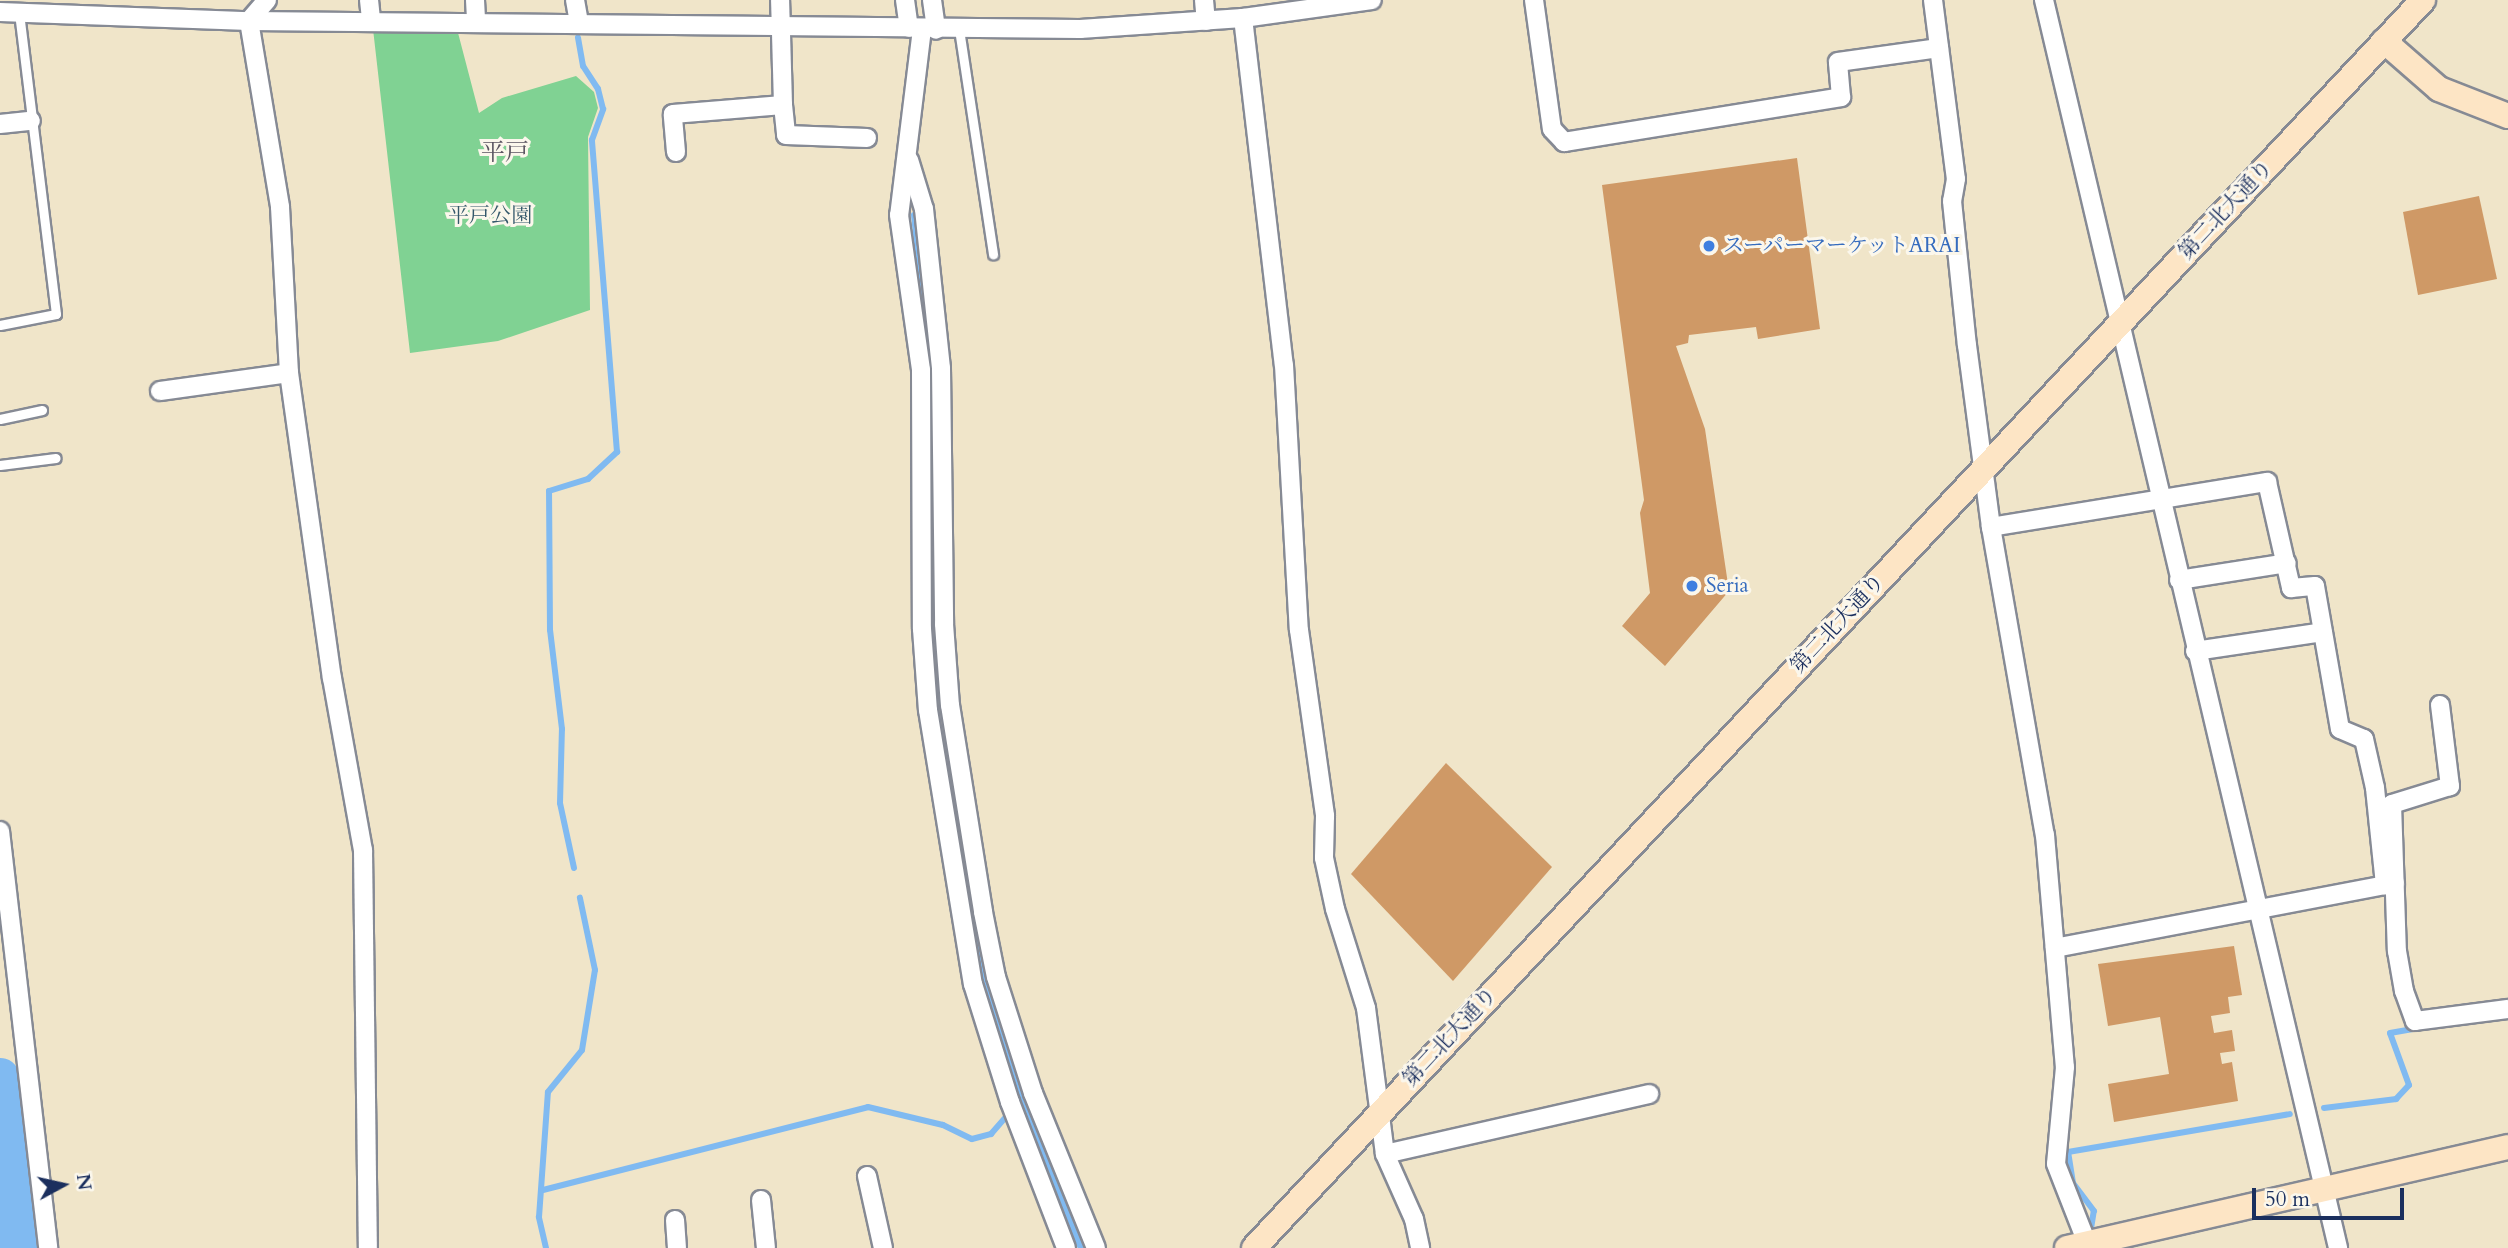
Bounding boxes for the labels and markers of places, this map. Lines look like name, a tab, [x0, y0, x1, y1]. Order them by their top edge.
place label: スーパーマーケットARAI	[1723, 233, 1963, 259]
marker: スーパーマーケットARAI	[1701, 238, 1717, 254]
place label: Seria	[1706, 573, 1749, 599]
marker: Seria	[1684, 578, 1700, 594]

